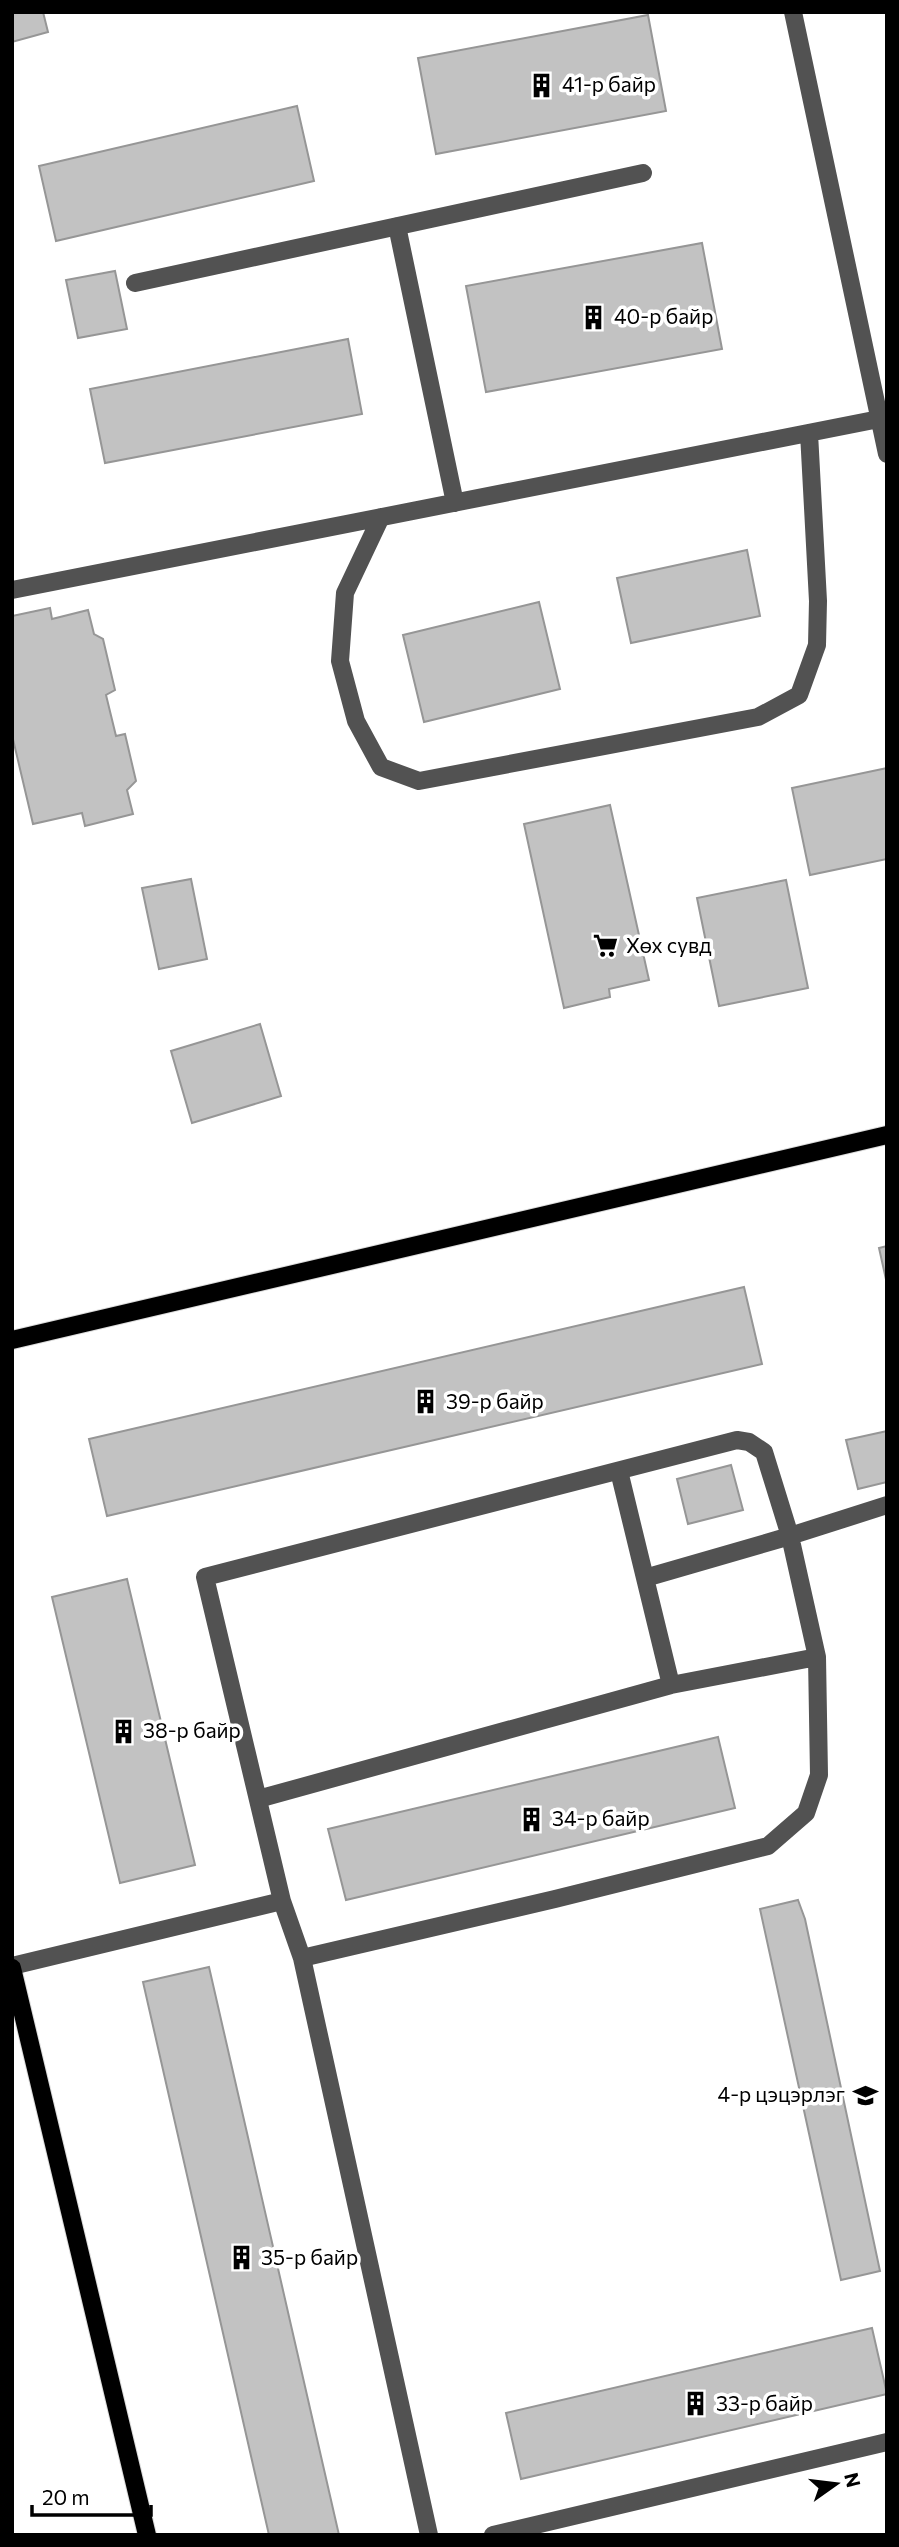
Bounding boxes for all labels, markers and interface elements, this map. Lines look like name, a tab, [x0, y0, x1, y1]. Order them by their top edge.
building icon: 41-р байр	[528, 71, 556, 99]
place label: 41-р байр	[562, 71, 656, 96]
building icon: 40-р байр	[580, 303, 608, 331]
place label: 40-р байр	[614, 303, 713, 328]
supermarket icon: Хөх сувд	[592, 932, 620, 960]
place label: Хөх сувд	[626, 932, 711, 957]
building icon: 39-р байр	[412, 1388, 440, 1416]
place label: 39-р байр	[446, 1388, 544, 1413]
building icon: 38-р байр	[109, 1717, 137, 1745]
place label: 38-р байр	[143, 1717, 241, 1742]
building icon: 34-р байр	[518, 1805, 546, 1833]
place label: 34-р байр	[552, 1805, 650, 1830]
place label: 4-р цэцэрлэг	[718, 2081, 845, 2106]
school or university icon: 4-р цэцэрлэг	[851, 2081, 879, 2109]
building icon: 35-р байр	[227, 2244, 255, 2272]
place label: 35-р байр	[261, 2244, 358, 2269]
building icon: 33-р байр	[682, 2390, 710, 2418]
place label: 33-р байр	[716, 2390, 813, 2415]
north arrow	[801, 2449, 871, 2519]
text: N	[840, 2470, 866, 2489]
scale bar	[32, 2474, 150, 2518]
text: 20 m	[42, 2484, 90, 2509]

